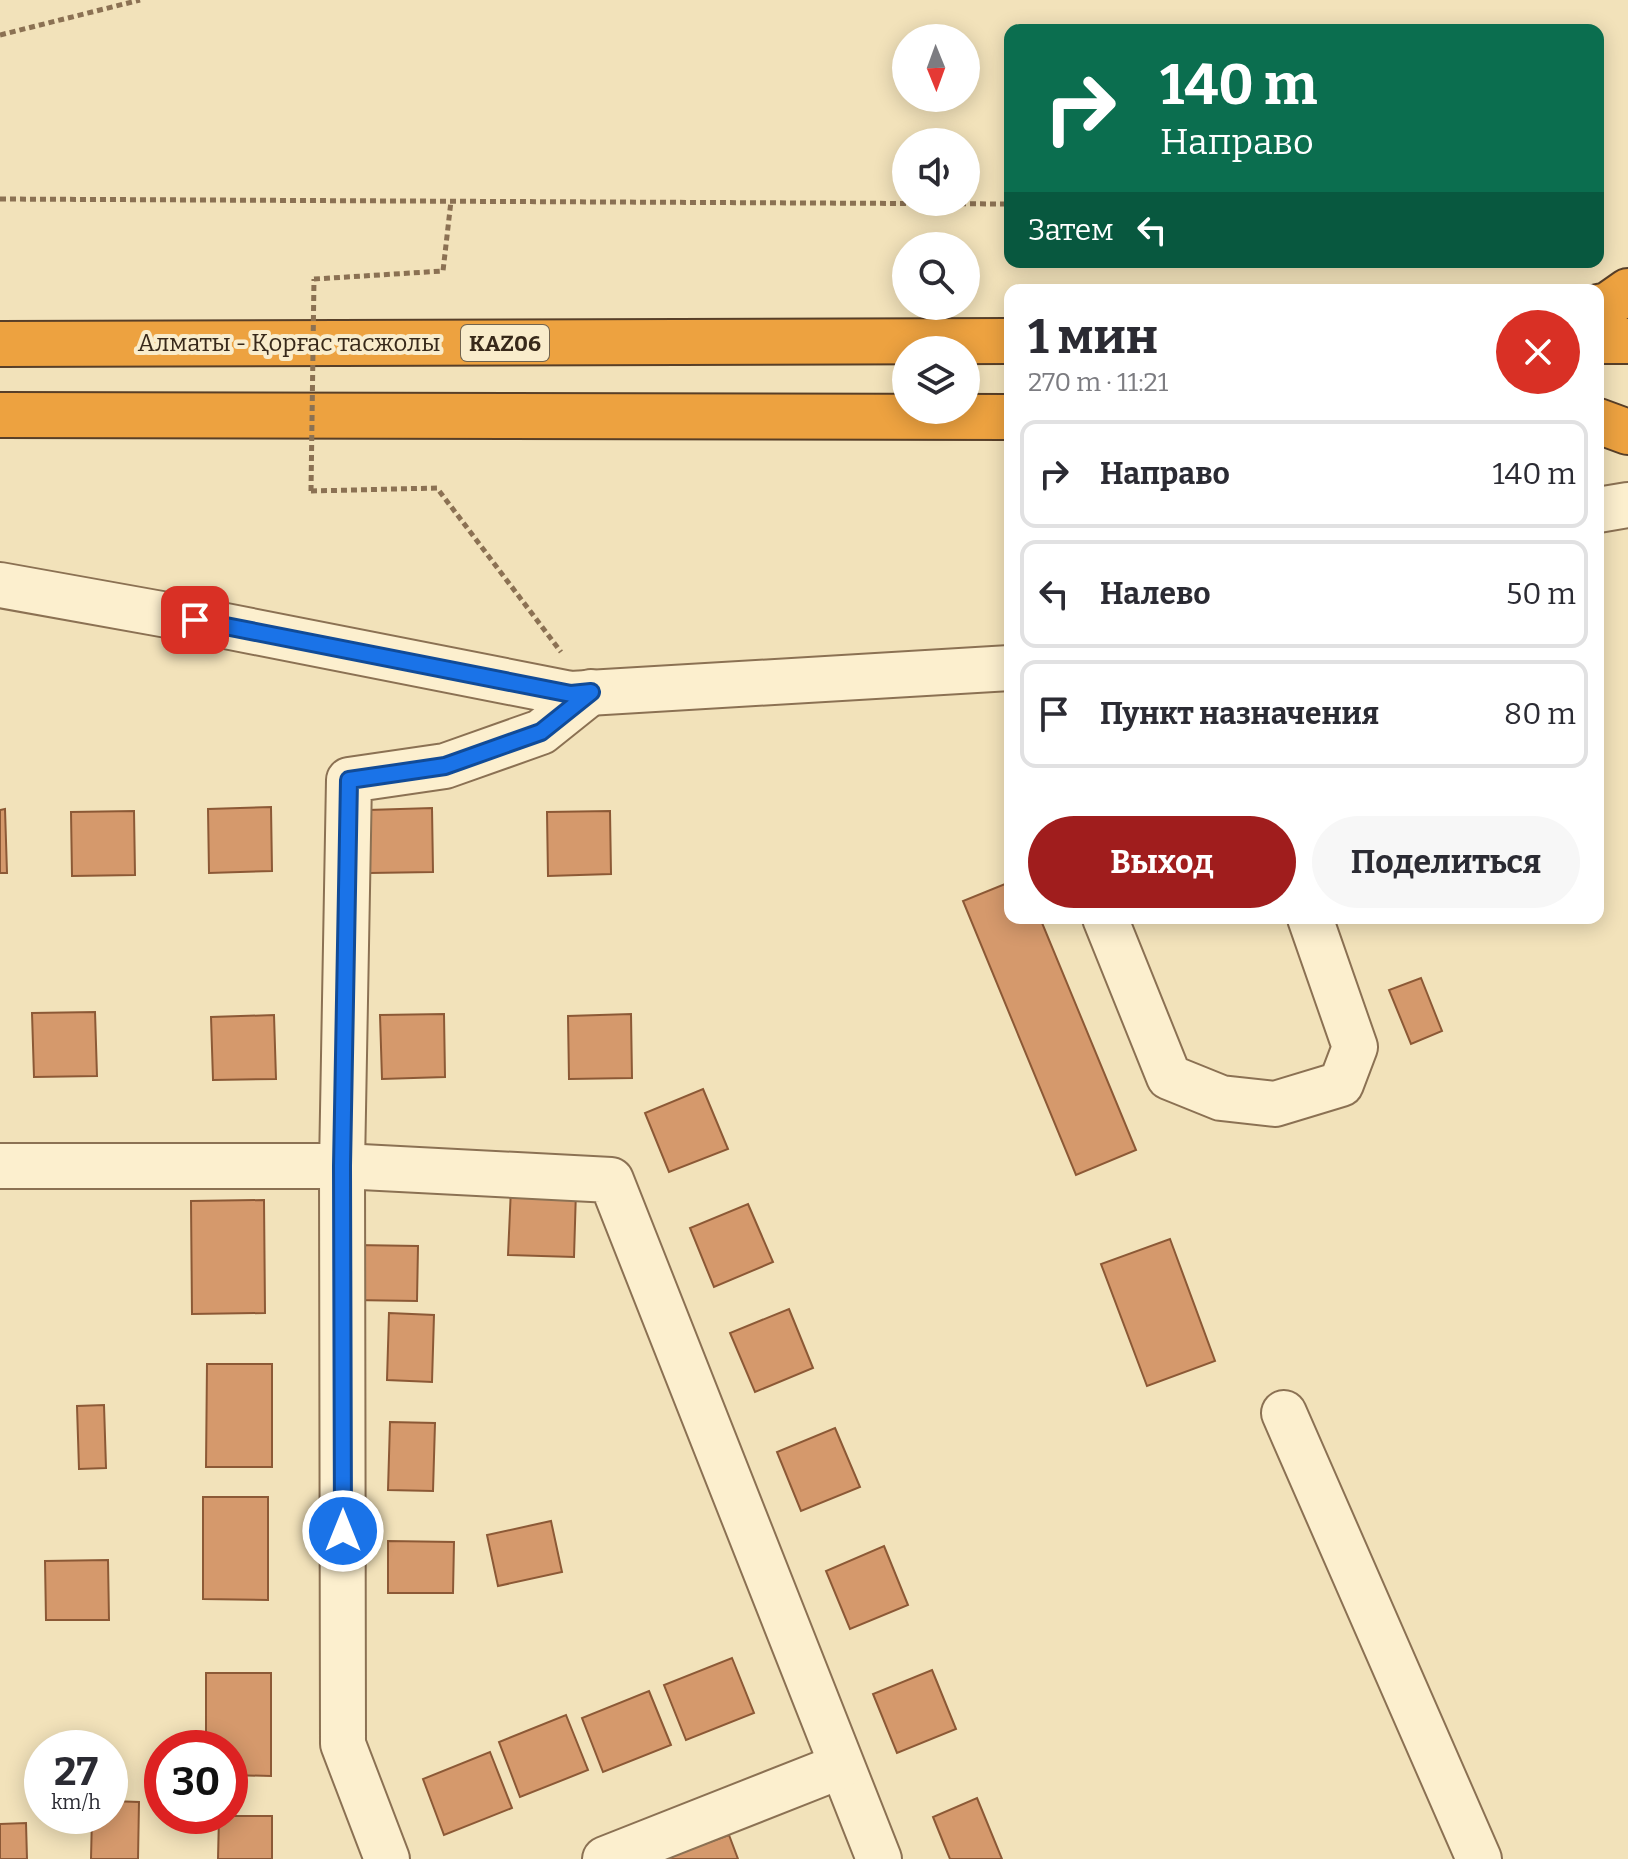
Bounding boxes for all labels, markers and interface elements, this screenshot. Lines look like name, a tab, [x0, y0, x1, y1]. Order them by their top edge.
north arrow	[892, 24, 980, 112]
map controls	[892, 24, 980, 424]
text: 140 m	[1160, 52, 1317, 119]
icon: right	[1028, 56, 1132, 160]
text: Направо	[1160, 120, 1314, 164]
button: sound	[892, 128, 980, 216]
icon: left	[1130, 208, 1174, 252]
text: Затем	[1028, 212, 1114, 248]
button: search	[892, 232, 980, 320]
text: 1 мин	[1028, 308, 1158, 366]
button: close	[1496, 310, 1580, 394]
road number: KAZ06	[461, 325, 549, 361]
street label: Алматы - Қорғас тасжолы	[138, 329, 440, 357]
button: layers	[892, 336, 980, 424]
text: 270 m · 11:21	[1028, 367, 1168, 398]
icon: right	[1032, 452, 1076, 496]
text: Направо	[1100, 456, 1230, 492]
text: 140 m	[1492, 456, 1576, 492]
icon: left	[1032, 572, 1076, 616]
text: Налево	[1100, 576, 1211, 612]
text: 50 m	[1506, 576, 1576, 612]
pin	[161, 586, 229, 654]
icon: arrive	[173, 598, 217, 642]
icon: arrive	[1032, 692, 1076, 736]
text: Пункт назначения	[1100, 696, 1379, 732]
text: 80 m	[1504, 696, 1576, 732]
button: Выход	[1028, 816, 1296, 908]
button: Поделиться	[1312, 816, 1580, 908]
position arrow	[301, 1489, 385, 1573]
speed limit sign: 30	[144, 1730, 248, 1834]
text: 27	[54, 1748, 98, 1796]
text: km/h	[51, 1790, 101, 1814]

